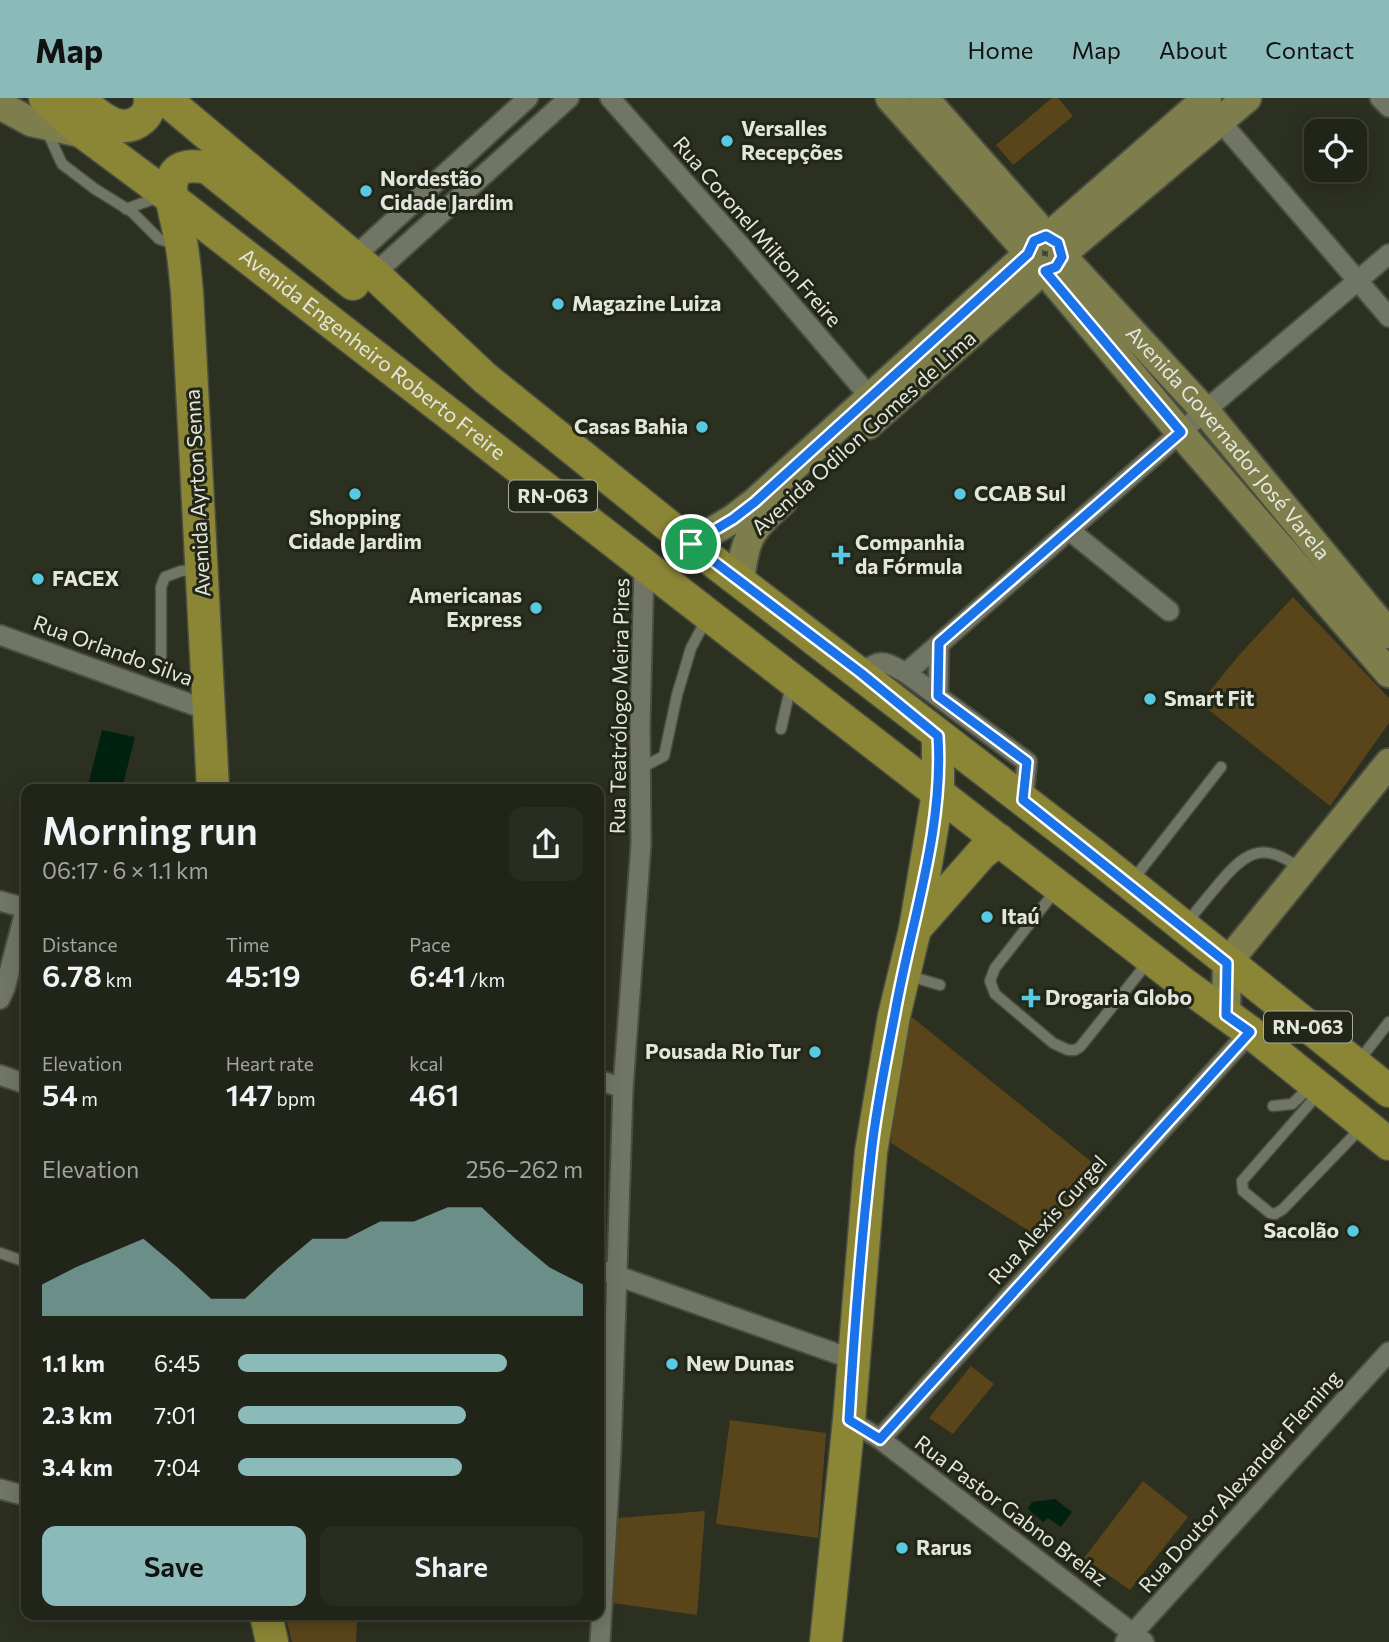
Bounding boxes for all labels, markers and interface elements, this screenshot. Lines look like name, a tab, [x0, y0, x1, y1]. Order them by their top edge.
text: Map	[35, 29, 103, 70]
text: Home	[968, 35, 1034, 64]
text: Map	[1072, 35, 1121, 64]
text: About	[1159, 35, 1227, 64]
text: Contact	[1265, 35, 1354, 64]
place label: Versalles Recepções	[741, 115, 843, 164]
map controls	[1304, 119, 1367, 182]
button: locate	[1304, 119, 1367, 182]
street label: Rua Coronel Milton Freire	[669, 131, 848, 331]
marker: Versalles Recepções	[719, 133, 735, 149]
place label: Nordestão Cidade Jardim	[380, 165, 514, 214]
marker: Nordestão Cidade Jardim	[358, 183, 374, 199]
street label: Avenida Engenheiro Roberto Freire	[235, 242, 511, 464]
place label: Magazine Luiza	[572, 290, 721, 315]
marker: Magazine Luiza	[550, 296, 566, 312]
street label: Avenida Governador José Varela	[1122, 320, 1336, 564]
street label: Avenida Odilon Gomes de Lima	[746, 324, 980, 539]
street label: Avenida Ayrton Senna	[179, 388, 214, 598]
place label: Casas Bahia	[574, 413, 688, 438]
marker: Casas Bahia	[694, 419, 710, 435]
road number: RN-063	[509, 480, 597, 512]
place label: CCAB Sul	[974, 480, 1066, 505]
marker: Shopping Cidade Jardim	[347, 486, 363, 502]
marker: CCAB Sul	[952, 486, 968, 502]
place label: Shopping Cidade Jardim	[288, 504, 422, 553]
pin	[661, 514, 721, 574]
icon: arrive	[672, 525, 710, 563]
place label: Companhia da Fórmula	[855, 529, 965, 578]
marker: Companhia da Fórmula	[833, 547, 849, 563]
place label: FACEX	[52, 565, 120, 590]
marker: FACEX	[30, 571, 46, 587]
street label: Rua Teatrólogo Meira Pires	[604, 578, 633, 834]
place label: Americanas Express	[409, 582, 522, 631]
marker: Americanas Express	[528, 600, 544, 616]
street label: Rua Orlando Silva	[30, 609, 197, 690]
place label: Smart Fit	[1164, 685, 1255, 710]
marker: Smart Fit	[1142, 691, 1158, 707]
text: Morning run	[42, 806, 258, 853]
button: share	[509, 807, 583, 881]
text: 06:17 · 6 × 1.1 km	[42, 856, 209, 884]
place label: Itaú	[1001, 903, 1040, 928]
marker: Itaú	[979, 909, 995, 925]
text: Distance	[42, 933, 118, 956]
text: Time	[226, 933, 269, 956]
text: Pace	[409, 933, 451, 956]
text: 6.78	[42, 956, 102, 993]
text: 45:19	[226, 956, 301, 993]
text: 6:41	[409, 956, 466, 993]
text: km	[102, 968, 132, 991]
text: /km	[466, 968, 505, 991]
place label: Drogaria Globo	[1045, 984, 1192, 1009]
marker: Drogaria Globo	[1023, 990, 1039, 1006]
road number: RN-063	[1264, 1012, 1352, 1043]
place label: Pousada Rio Tur	[645, 1038, 801, 1063]
marker: Pousada Rio Tur	[807, 1044, 823, 1060]
text: Elevation	[42, 1052, 122, 1075]
text: Heart rate	[226, 1052, 314, 1075]
text: kcal	[409, 1052, 443, 1075]
text: 54	[42, 1075, 78, 1112]
text: 147	[226, 1075, 273, 1112]
text: 461	[409, 1075, 459, 1112]
text: m	[78, 1087, 98, 1110]
text: bpm	[273, 1087, 316, 1110]
street label: Rua Alexis Gurgel	[982, 1149, 1111, 1289]
text: Elevation	[42, 1155, 139, 1183]
text: 256–262 m	[466, 1155, 583, 1183]
place label: Sacolão	[1263, 1217, 1339, 1242]
marker: Sacolão	[1345, 1223, 1361, 1239]
text: 1.1 km	[42, 1349, 105, 1377]
text: 6:45	[154, 1349, 200, 1377]
place label: New Dunas	[686, 1350, 795, 1375]
marker: New Dunas	[664, 1356, 680, 1372]
street label: Rua Doutor Alexander Fleming	[1133, 1365, 1345, 1597]
text: 2.3 km	[42, 1401, 112, 1429]
text: 7:01	[154, 1401, 196, 1429]
street label: Rua Pastor Gabno Brelaz	[911, 1429, 1113, 1590]
text: 3.4 km	[42, 1453, 113, 1481]
text: 7:04	[154, 1453, 200, 1481]
button: Save	[42, 1526, 306, 1606]
button: Share	[320, 1526, 583, 1606]
place label: Rarus	[916, 1534, 972, 1559]
marker: Rarus	[894, 1540, 910, 1556]

